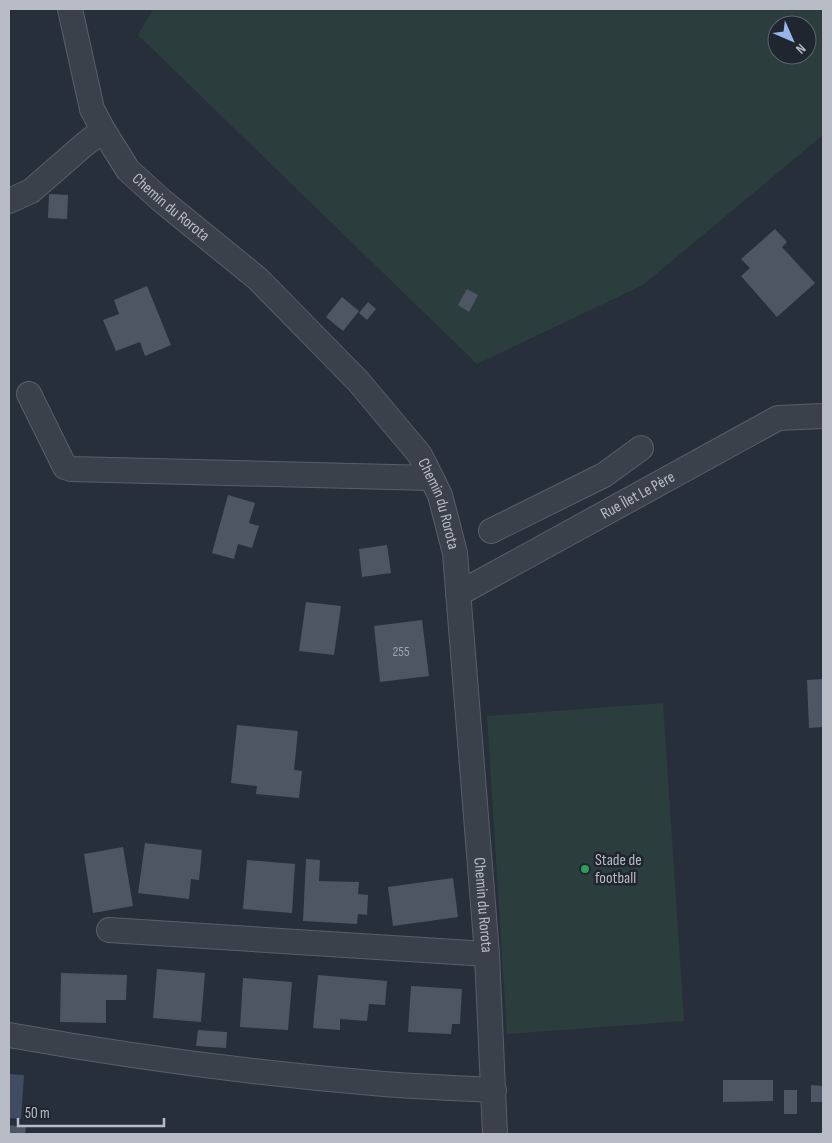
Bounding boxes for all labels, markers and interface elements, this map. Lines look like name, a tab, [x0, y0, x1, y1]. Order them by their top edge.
north arrow	[767, 15, 817, 65]
text: N	[792, 40, 809, 57]
street label: Chemin du Rorota	[128, 169, 213, 245]
street label: Chemin du Rorota	[414, 455, 463, 551]
street label: Rue Îlet Le Père	[597, 467, 678, 523]
house number: 255	[393, 643, 410, 660]
place label: Stade de football	[595, 851, 642, 888]
street label: Chemin du Rorota	[470, 857, 496, 953]
marker: Stade de football	[579, 863, 591, 875]
scale bar	[18, 1096, 164, 1128]
text: 50 m	[25, 1104, 50, 1123]

